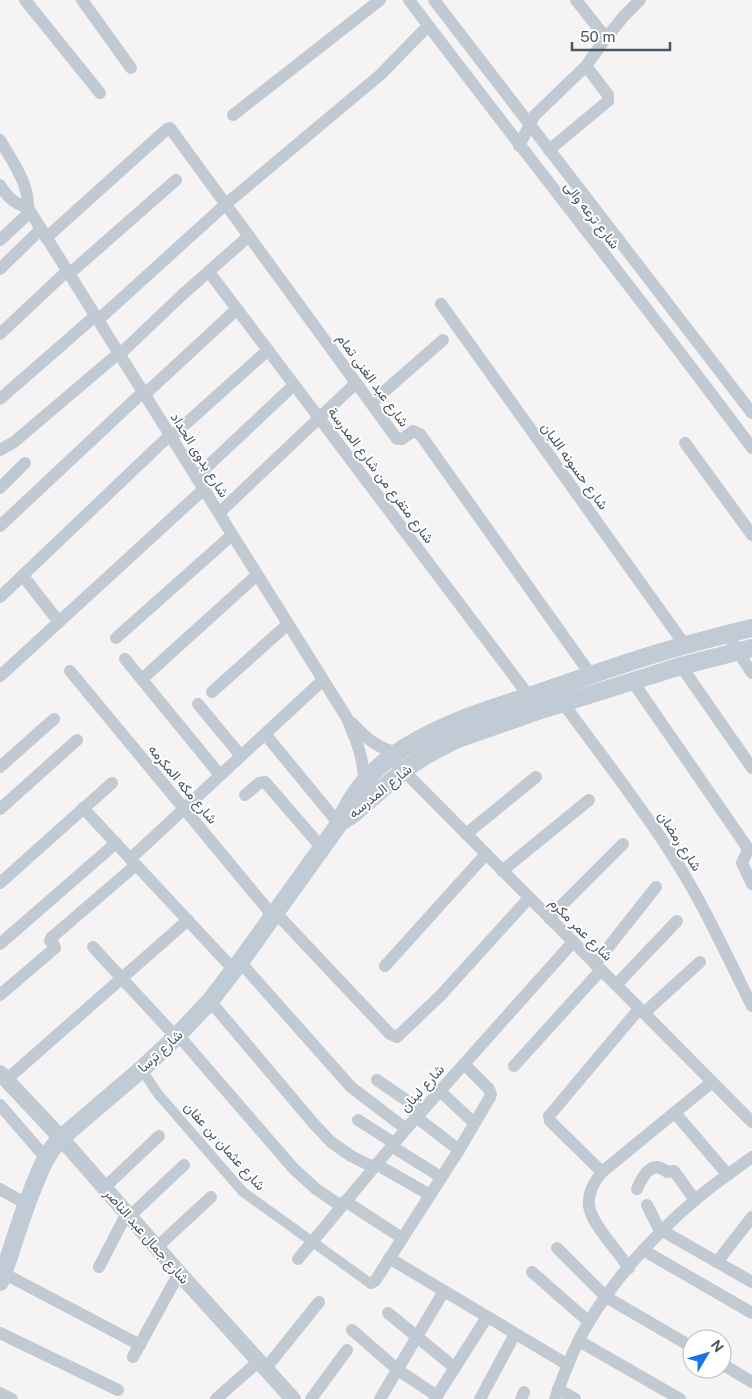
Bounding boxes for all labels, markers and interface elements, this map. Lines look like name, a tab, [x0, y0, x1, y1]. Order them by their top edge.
scale bar	[572, 20, 670, 52]
text: 50 m	[580, 28, 615, 45]
street label: شارع ترعه والى	[558, 178, 623, 254]
street label: شارع عبد الغنى تمام	[331, 330, 412, 432]
street label: شارع متفرع من شارع المدرسة	[322, 404, 437, 548]
street label: شارع بدوى الحداد	[165, 410, 232, 502]
street label: شارع حسونه اللبان	[536, 419, 612, 514]
street label: شارع مكه المكرمه	[143, 741, 221, 829]
street label: شارع المدرسه	[345, 761, 417, 824]
street label: شارع رمضان	[652, 808, 705, 875]
street label: شارع عمر مكرم	[544, 894, 616, 966]
street label: شارع ترسا	[134, 1026, 188, 1078]
street label: شارع لبنان	[397, 1061, 450, 1117]
street label: شارع عثمان بن عفان	[179, 1098, 269, 1196]
street label: شارع جمال عبد الناصر	[98, 1184, 193, 1289]
north arrow	[682, 1329, 732, 1379]
text: N	[708, 1337, 727, 1355]

